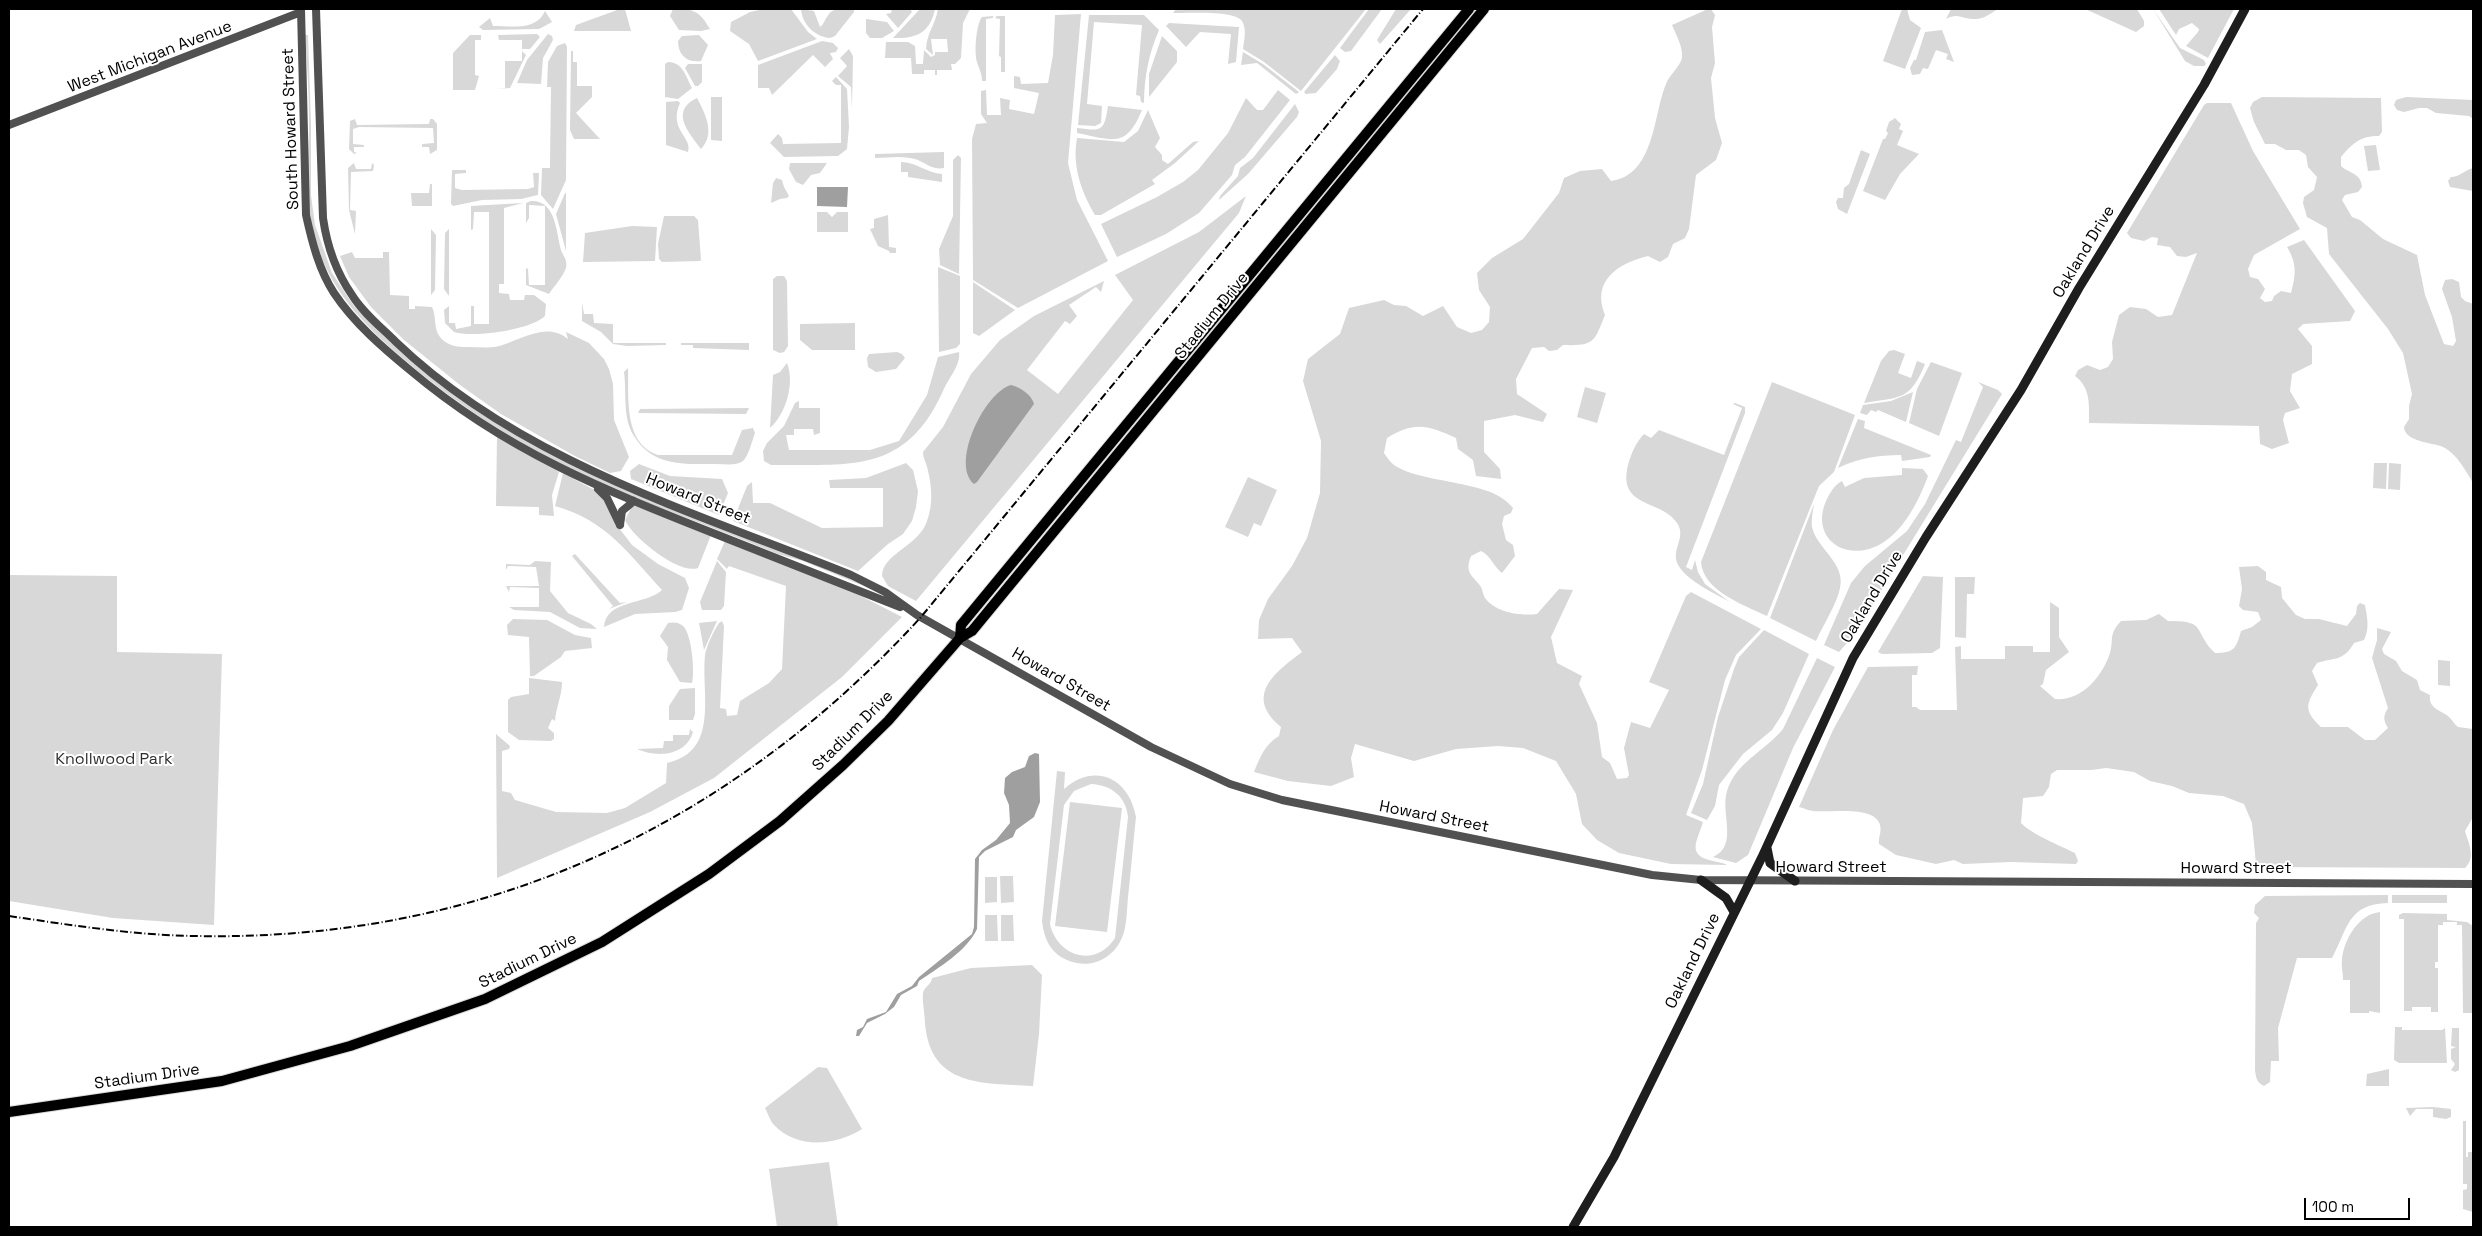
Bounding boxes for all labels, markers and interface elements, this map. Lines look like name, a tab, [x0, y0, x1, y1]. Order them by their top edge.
street label: West Michigan Avenue	[65, 17, 235, 97]
street label: South Howard Street	[279, 48, 303, 210]
street label: Oakland Drive	[2049, 202, 2119, 302]
street label: Stadium Drive	[1171, 269, 1253, 363]
street label: Howard Street	[643, 469, 753, 529]
street label: Oakland Drive	[1837, 547, 1907, 647]
street label: Howard Street	[1008, 644, 1114, 716]
street label: Stadium Drive	[809, 687, 897, 775]
park label: Knollwood Park	[55, 750, 173, 770]
street label: Howard Street	[1378, 797, 1490, 837]
street label: Howard Street	[1775, 858, 1887, 878]
street label: Howard Street	[2180, 859, 2292, 879]
street label: Oakland Drive	[1662, 910, 1724, 1012]
street label: Stadium Drive	[476, 929, 580, 993]
street label: Stadium Drive	[93, 1060, 201, 1094]
scale bar	[2307, 1188, 2413, 1220]
text: 100 m	[2312, 1197, 2354, 1216]

